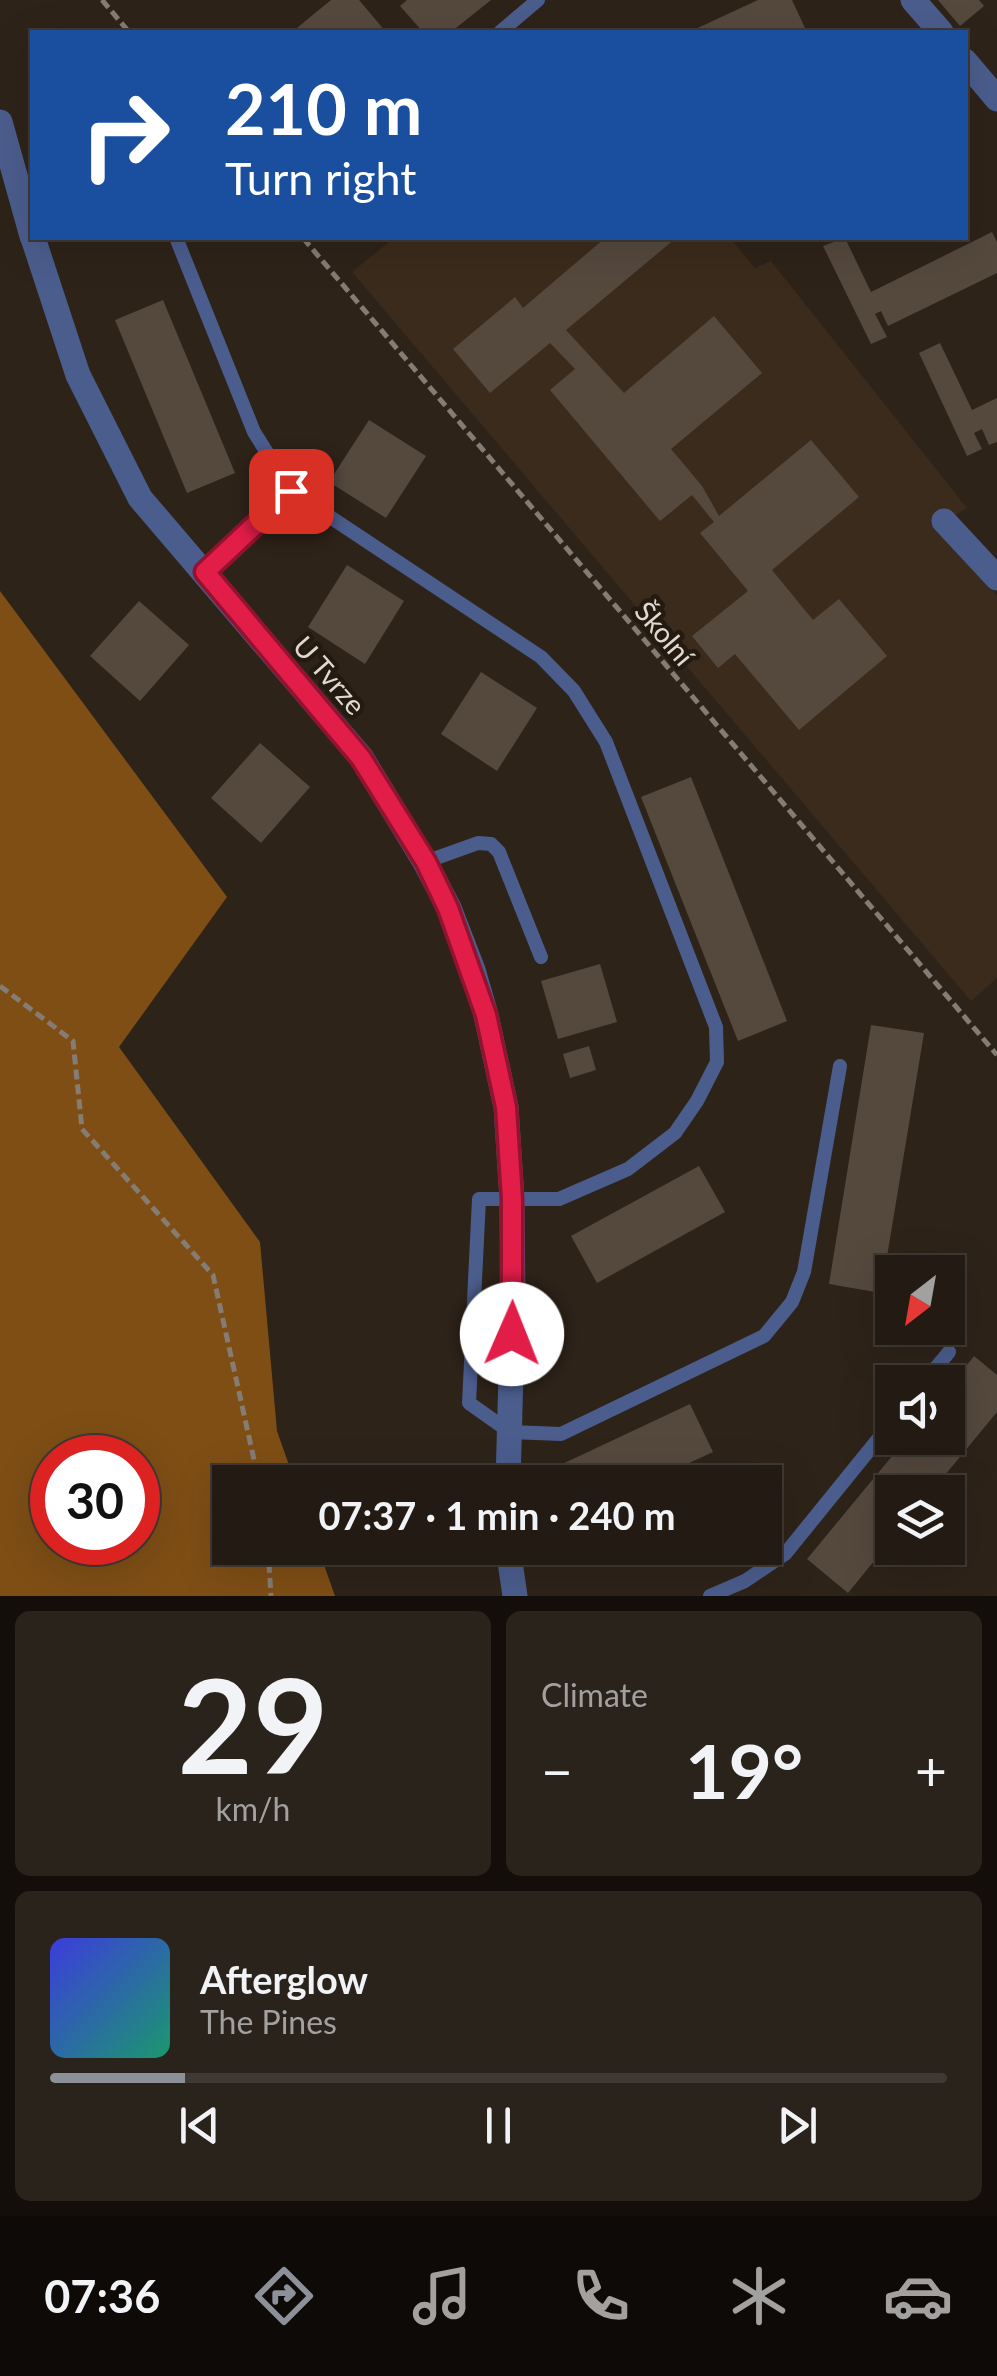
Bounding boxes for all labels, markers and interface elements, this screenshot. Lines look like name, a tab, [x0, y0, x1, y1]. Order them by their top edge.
text: 210 m	[225, 66, 422, 150]
icon: right	[60, 70, 190, 200]
text: Turn right	[225, 151, 416, 205]
pin	[249, 449, 334, 534]
icon: arrive	[264, 464, 319, 519]
street label: Školní	[628, 594, 702, 673]
street label: U Tvrze	[287, 629, 373, 721]
north arrow	[875, 1255, 965, 1345]
map controls	[875, 1255, 965, 1565]
position arrow	[460, 1282, 564, 1386]
button: sound	[875, 1365, 965, 1455]
speed limit sign: 30	[30, 1435, 160, 1565]
button: layers	[875, 1475, 965, 1565]
text: 07:37 · 1 min · 240 m	[318, 1492, 676, 1538]
text: 29	[178, 1646, 328, 1802]
text: Climate	[541, 1675, 648, 1714]
text: 19°	[685, 1725, 803, 1815]
text: −	[541, 1737, 573, 1803]
text: +	[915, 1737, 947, 1803]
text: km/h	[216, 1789, 290, 1828]
text: Afterglow	[200, 1956, 368, 2002]
text: The Pines	[200, 2002, 337, 2041]
icon: previous	[172, 2098, 227, 2153]
icon: pause	[471, 2098, 526, 2153]
icon: next	[770, 2098, 825, 2153]
icon: directions	[249, 2261, 319, 2331]
icon: music	[407, 2261, 477, 2331]
icon: phone	[566, 2261, 636, 2331]
icon: climate	[724, 2261, 794, 2331]
icon: car	[883, 2261, 953, 2331]
text: 07:36	[44, 2269, 160, 2323]

